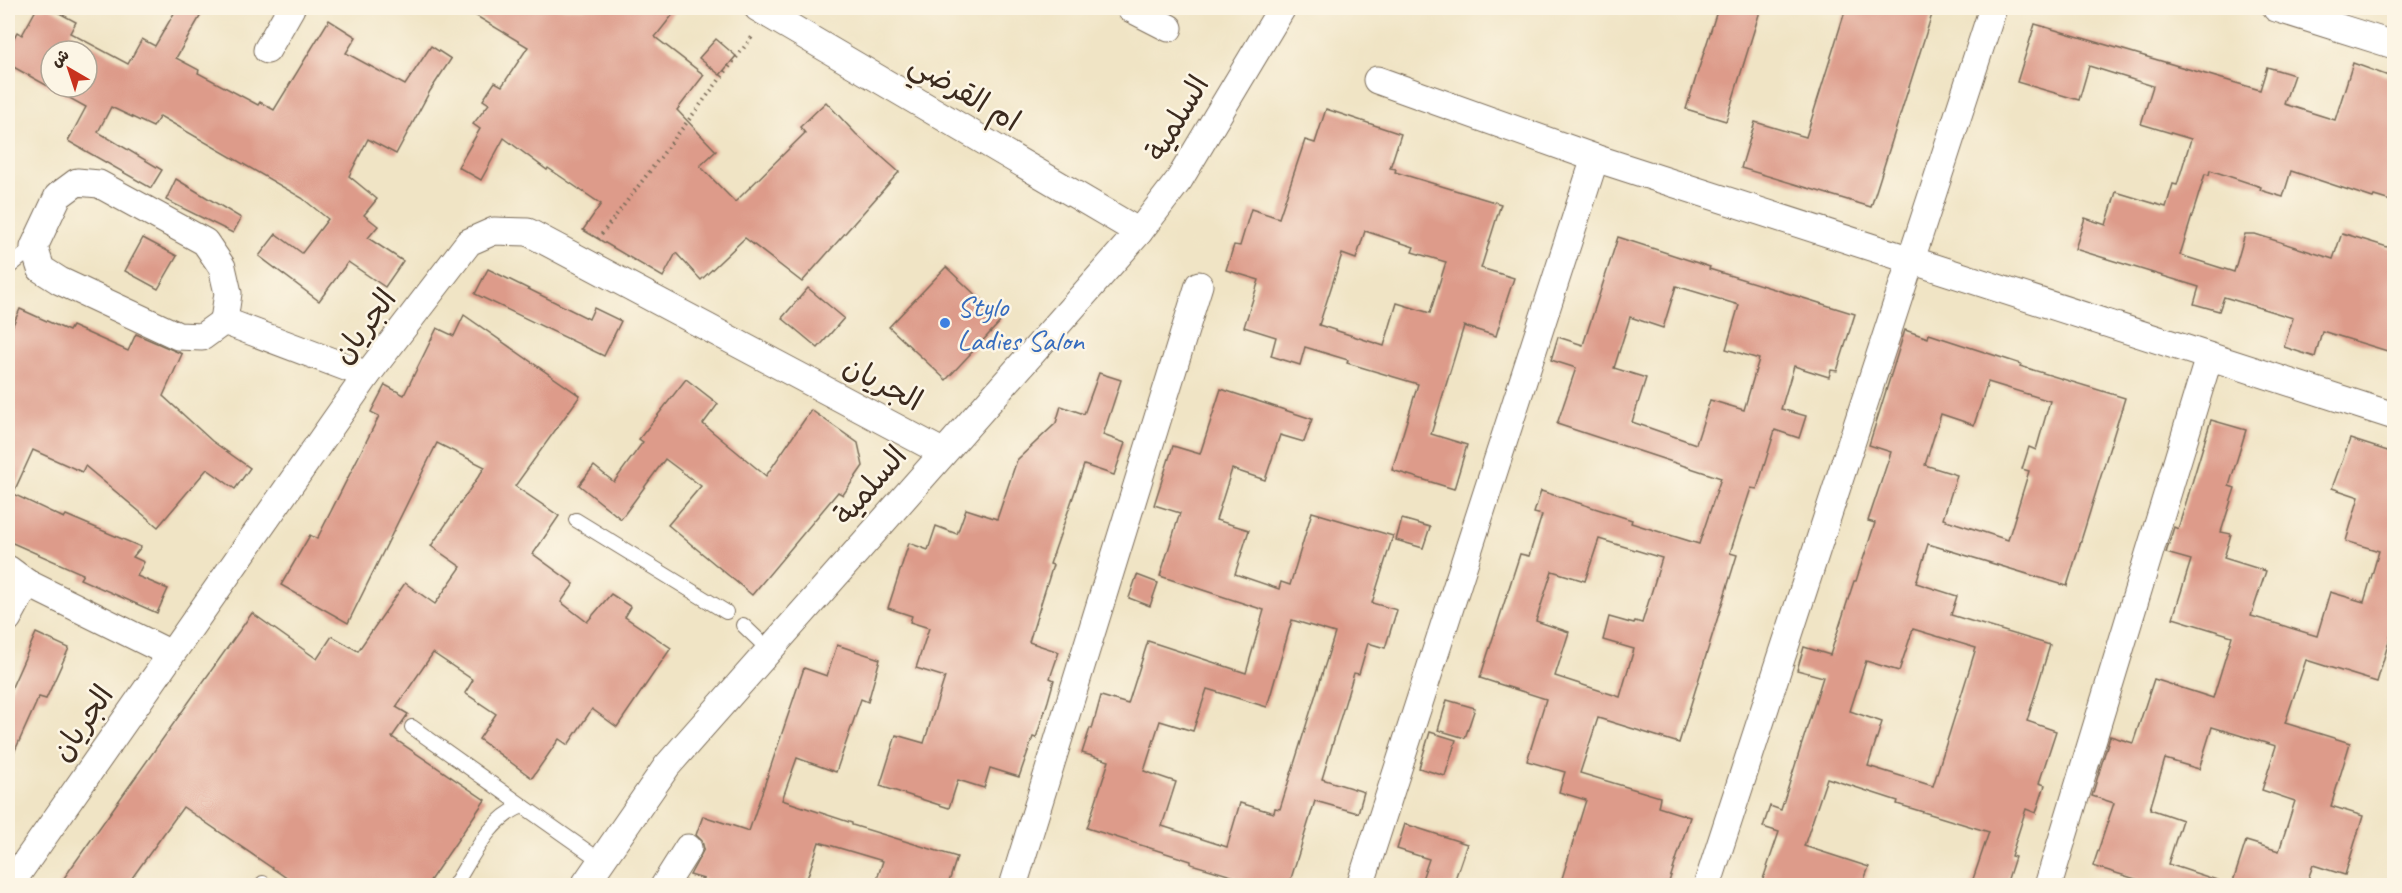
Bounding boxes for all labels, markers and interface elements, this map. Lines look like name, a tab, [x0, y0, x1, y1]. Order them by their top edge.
north arrow	[39, 39, 99, 99]
street label: ام القرضي	[899, 44, 1027, 146]
text: ش	[47, 45, 73, 71]
street label: السلمية	[1137, 68, 1217, 168]
street label: الجريان	[323, 281, 405, 371]
place label: Stylo Ladies Salon	[957, 287, 1086, 359]
marker: Stylo Ladies Salon	[938, 316, 952, 330]
street label: الجريان	[837, 346, 929, 420]
street label: السلمية	[825, 437, 915, 533]
street label: الجريان	[42, 677, 122, 769]

